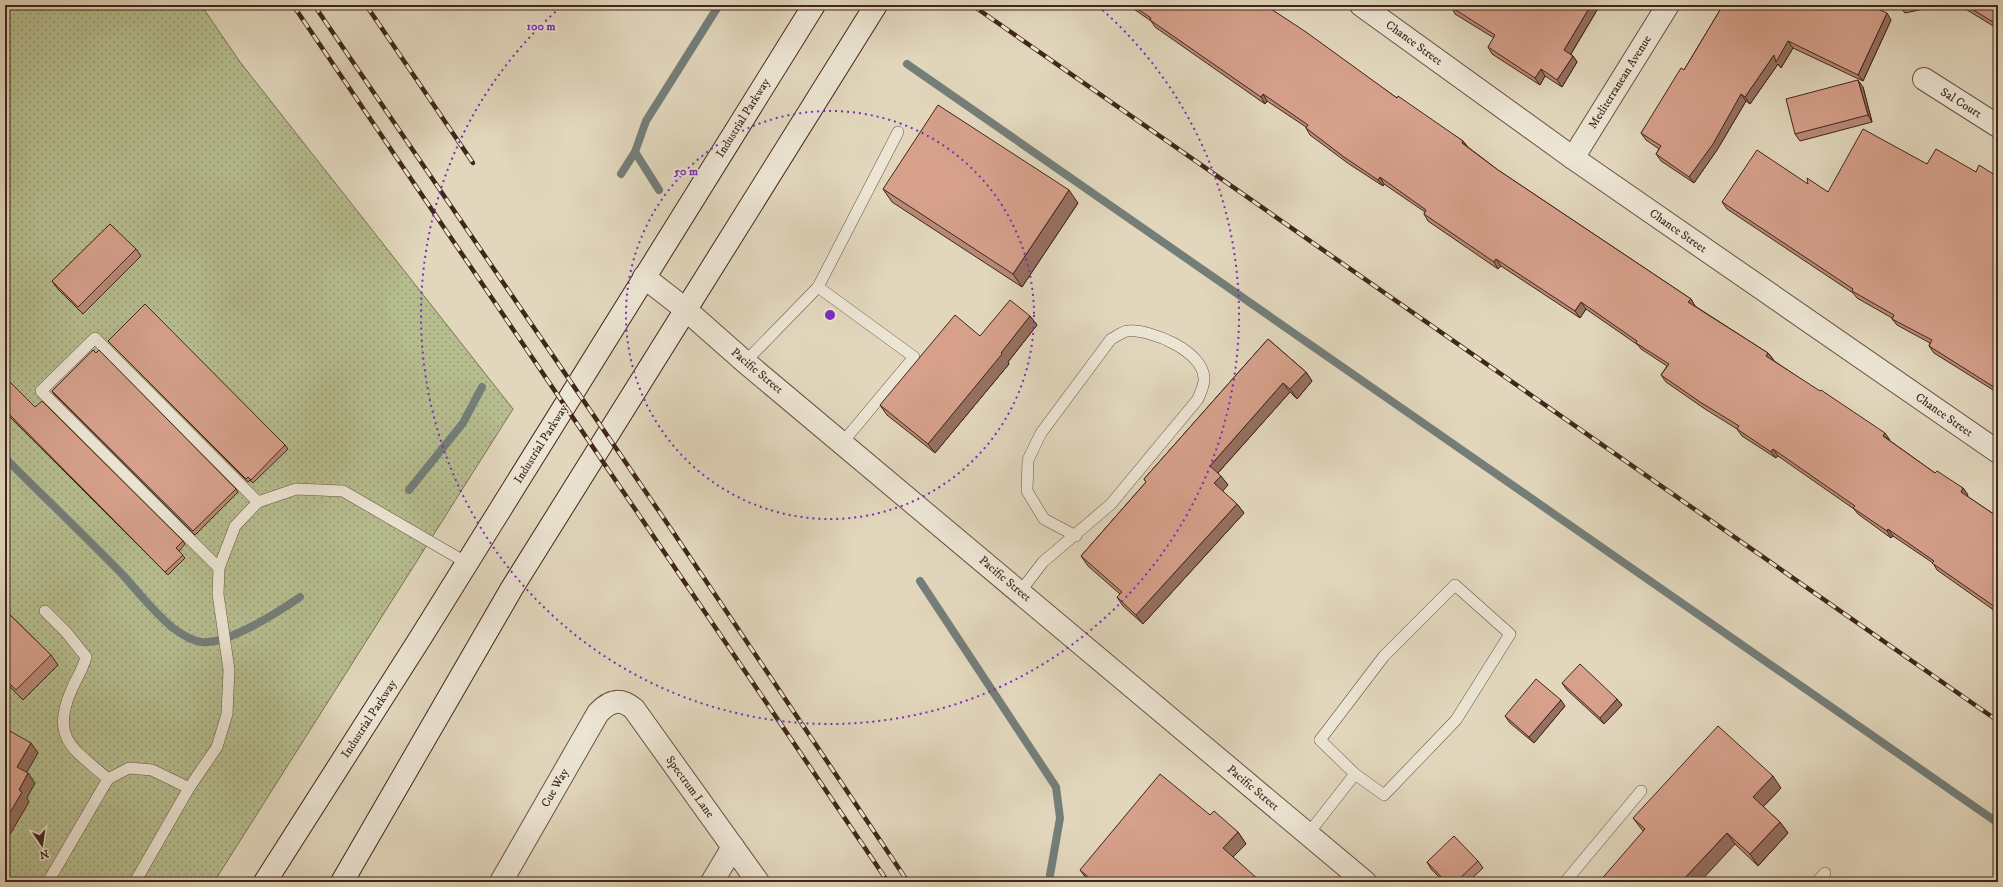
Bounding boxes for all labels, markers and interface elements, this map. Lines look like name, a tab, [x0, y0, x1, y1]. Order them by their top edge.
street label: Chance Street	[1383, 17, 1446, 69]
text: 100 m	[527, 19, 555, 34]
street label: Mediterranean Avenue	[1585, 32, 1655, 132]
street label: Industrial Parkway	[713, 75, 773, 160]
street label: Sal Court	[1938, 85, 1984, 121]
text: 50 m	[673, 164, 698, 179]
street label: Chance Street	[1646, 206, 1710, 256]
centre of rings	[823, 308, 837, 322]
street label: Pacific Street	[728, 345, 786, 397]
street label: Chance Street	[1912, 390, 1976, 440]
street label: Industrial Parkway	[511, 401, 571, 486]
street label: Pacific Street	[976, 553, 1034, 605]
street label: Industrial Parkway	[338, 677, 400, 761]
street label: Spectrum Lane	[662, 753, 718, 821]
street label: Pacific Street	[1224, 762, 1282, 814]
street label: Cue Way	[538, 766, 572, 810]
north arrow	[22, 825, 62, 865]
text: N	[38, 846, 50, 862]

